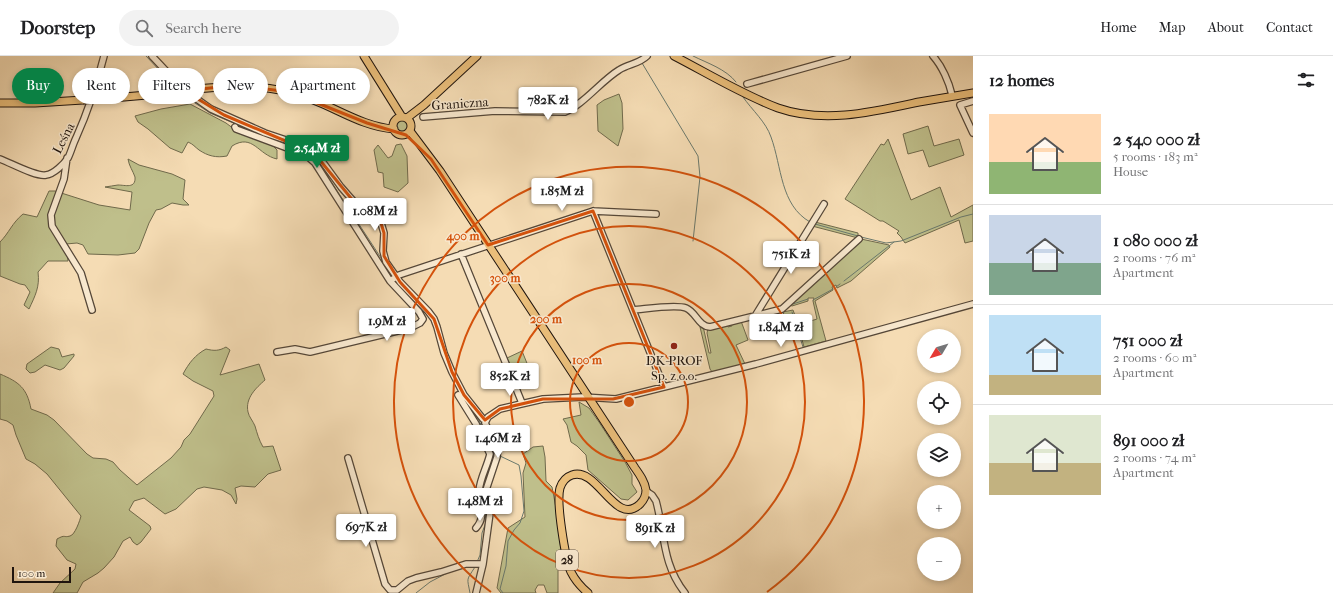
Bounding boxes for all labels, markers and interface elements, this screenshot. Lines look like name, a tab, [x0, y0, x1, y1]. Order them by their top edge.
search box	[119, 10, 399, 46]
text: Doorstep	[20, 17, 95, 39]
icon: search	[133, 17, 155, 39]
text: Search here	[165, 19, 241, 37]
text: Home	[1100, 19, 1137, 36]
text: Map	[1159, 19, 1186, 36]
text: About	[1208, 19, 1244, 36]
text: Contact	[1266, 19, 1313, 36]
chip: Buy	[12, 68, 64, 104]
chip: Rent	[72, 68, 130, 104]
chip: Filters	[138, 68, 205, 104]
chip: New	[213, 68, 268, 104]
chip: Apartment	[276, 68, 370, 104]
icon: filters	[1295, 69, 1317, 91]
text: 12 homes	[989, 70, 1054, 90]
pin: 782K zł	[511, 87, 585, 121]
text: 782K zł	[527, 92, 569, 107]
street label: Graniczna	[431, 94, 490, 113]
street label: Leśna	[49, 119, 78, 156]
text: 2 540 000 zł	[1113, 129, 1200, 149]
icon: home	[1021, 130, 1069, 178]
pin: 2.54M zł	[276, 135, 358, 169]
text: 2.54M zł	[294, 140, 340, 155]
text: 5 rooms · 183 m²	[1113, 149, 1198, 164]
text: House	[1113, 164, 1148, 179]
pin: 1.85M zł	[521, 178, 603, 212]
text: 1.85M zł	[540, 183, 584, 198]
pin: 1.08M zł	[334, 198, 416, 232]
text: 1.08M zł	[353, 203, 397, 218]
text: 400 m	[446, 229, 480, 244]
text: 1 080 000 zł	[1113, 230, 1198, 250]
icon: home	[1021, 231, 1069, 279]
pin: 751K zł	[754, 241, 828, 275]
text: 751K zł	[772, 246, 810, 261]
text: 2 rooms · 76 m²	[1113, 250, 1195, 265]
text: Apartment	[1113, 265, 1174, 280]
text: 300 m	[490, 271, 521, 286]
pin: 1.9M zł	[350, 308, 424, 342]
text: 200 m	[530, 312, 563, 326]
text: 1.9M zł	[368, 313, 406, 328]
pin: 1.84M zł	[740, 314, 822, 348]
text: 1.84M zł	[758, 319, 804, 334]
north arrow	[917, 329, 961, 373]
map controls	[917, 329, 961, 581]
text: 751 000 zł	[1113, 330, 1182, 350]
icon: home	[1021, 331, 1069, 379]
marker: DK-PROF Sp. z o.o.	[669, 341, 679, 351]
text: 2 rooms · 60 m²	[1113, 350, 1196, 365]
text: 100 m	[572, 353, 603, 367]
place label: DK-PROF Sp. z o.o.	[646, 353, 702, 383]
pin: 852K zł	[473, 363, 547, 397]
text: Apartment	[1113, 365, 1174, 380]
text: 852K zł	[490, 368, 530, 383]
button: locate	[917, 381, 961, 425]
centre of rings	[622, 395, 636, 409]
pin: 1.46M zł	[457, 425, 539, 459]
text: 1.46M zł	[475, 430, 521, 445]
text: 891 000 zł	[1113, 430, 1184, 450]
icon: home	[1021, 431, 1069, 479]
button: layers	[917, 433, 961, 477]
text: 2 rooms · 74 m²	[1113, 450, 1196, 465]
text: Apartment	[1113, 465, 1174, 480]
button: +	[917, 485, 961, 529]
pin: 1.48M zł	[439, 488, 521, 522]
text: 1.48M zł	[457, 493, 503, 508]
pin: 697K zł	[329, 514, 403, 548]
pin: 891K zł	[618, 515, 692, 549]
text: 697K zł	[345, 519, 387, 534]
text: 891K zł	[635, 520, 675, 535]
button: −	[917, 537, 961, 581]
road number: 28	[556, 550, 578, 570]
scale bar	[12, 565, 71, 584]
text: 100 m	[18, 567, 46, 580]

